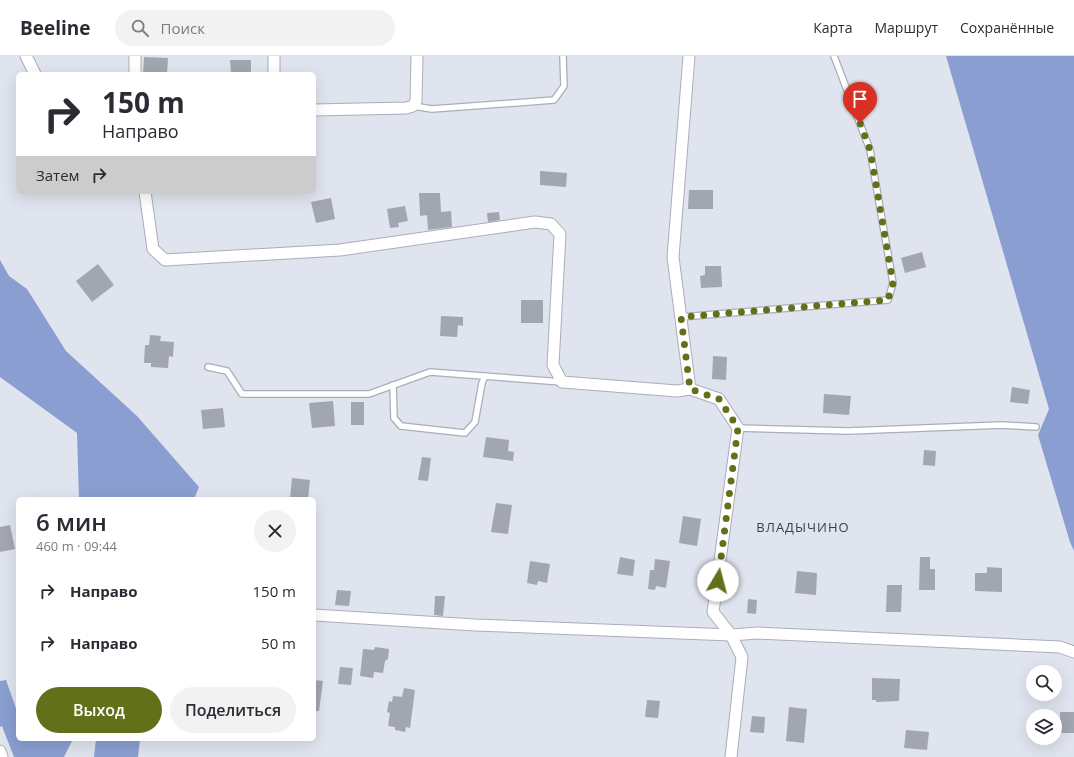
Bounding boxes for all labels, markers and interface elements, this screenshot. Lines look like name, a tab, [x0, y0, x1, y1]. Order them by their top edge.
search box	[115, 10, 395, 46]
text: Beeline	[20, 15, 91, 41]
icon: search	[129, 17, 151, 39]
text: Поиск	[161, 18, 205, 38]
text: Карта	[813, 18, 852, 37]
text: Маршрут	[874, 18, 938, 37]
text: Сохранённые	[960, 18, 1054, 37]
pin	[843, 82, 877, 123]
text: 150 m	[102, 83, 185, 121]
icon: right	[36, 88, 88, 140]
icon: arrive	[849, 88, 871, 110]
text: Направо	[102, 119, 179, 143]
icon: right	[88, 164, 110, 186]
text: Затем	[36, 165, 80, 185]
text: 6 мин	[36, 505, 107, 538]
button: close	[254, 510, 296, 552]
district label: ВЛАДЫЧИНО	[756, 518, 850, 536]
text: 460 m · 09:44	[36, 537, 117, 555]
position arrow	[697, 560, 739, 602]
icon: right	[36, 580, 58, 602]
text: Направо	[70, 581, 138, 601]
text: 150 m	[252, 581, 296, 601]
icon: right	[36, 632, 58, 654]
text: Направо	[70, 633, 138, 653]
text: 50 m	[261, 633, 296, 653]
map controls	[1026, 665, 1062, 745]
button: search	[1026, 665, 1062, 701]
button: Выход	[36, 687, 162, 733]
button: Поделиться	[170, 687, 296, 733]
button: layers	[1026, 709, 1062, 745]

